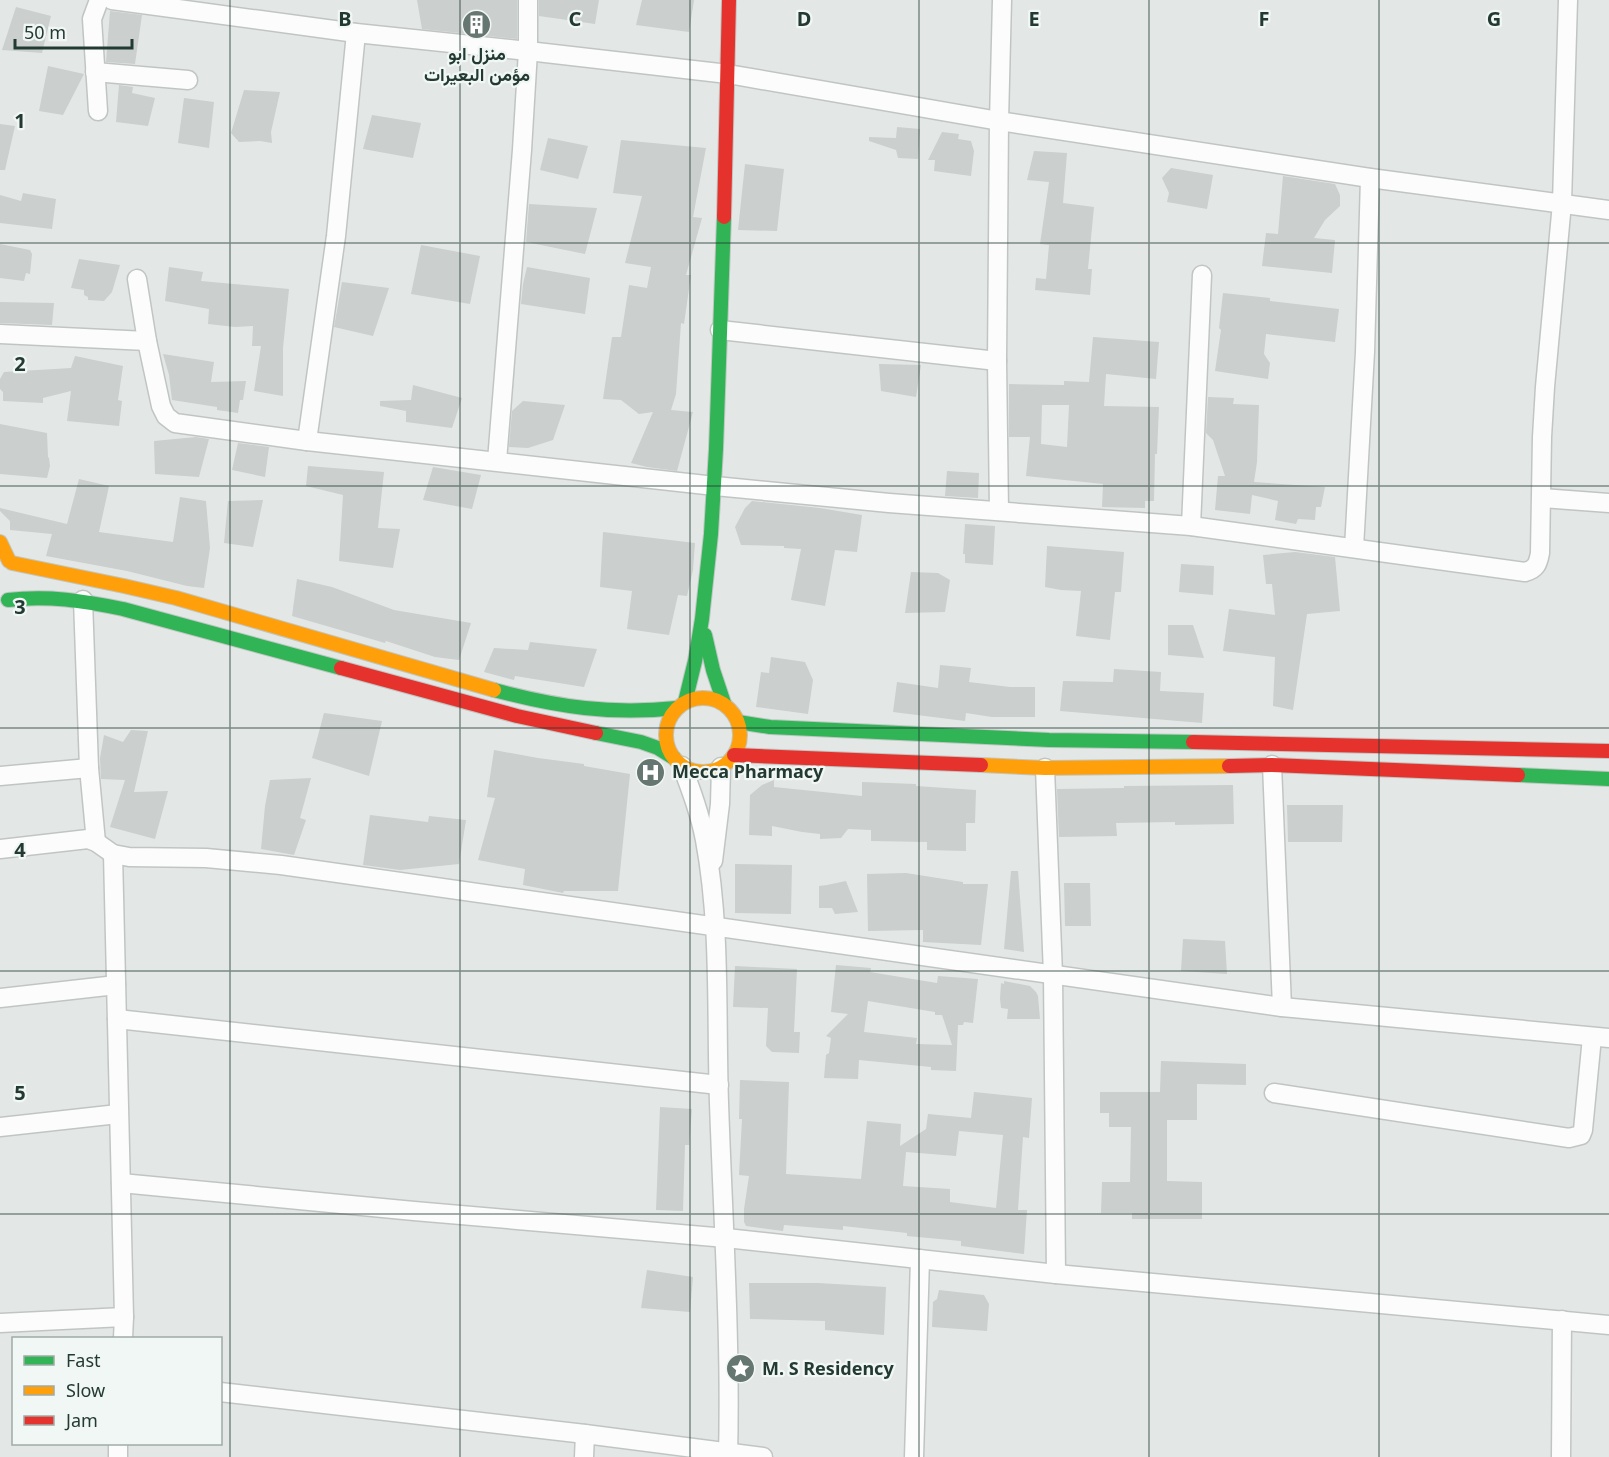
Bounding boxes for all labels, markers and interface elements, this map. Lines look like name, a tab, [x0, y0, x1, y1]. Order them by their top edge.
text: B	[338, 5, 352, 32]
text: C	[569, 5, 582, 32]
text: D	[797, 5, 811, 32]
text: E	[1028, 5, 1040, 32]
text: F	[1259, 5, 1269, 32]
text: G	[1487, 5, 1501, 32]
building icon: منزل ابو مؤمن البعيرات	[461, 9, 493, 41]
scale bar	[15, 12, 132, 50]
text: 50 m	[24, 20, 66, 44]
place label: منزل ابو مؤمن البعيرات	[424, 41, 530, 86]
text: 1	[14, 107, 26, 134]
text: 2	[14, 350, 26, 377]
text: 3	[14, 593, 26, 620]
hospital icon: Mecca Pharmacy	[635, 756, 667, 788]
place label: Mecca Pharmacy	[672, 759, 824, 783]
text: 4	[14, 836, 26, 863]
text: 5	[14, 1079, 26, 1106]
legend	[12, 1337, 222, 1445]
text: Fast	[66, 1348, 101, 1372]
place icon: M. S Residency	[725, 1353, 757, 1385]
place label: M. S Residency	[762, 1356, 894, 1380]
text: Slow	[66, 1378, 105, 1402]
text: Jam	[64, 1408, 98, 1432]

